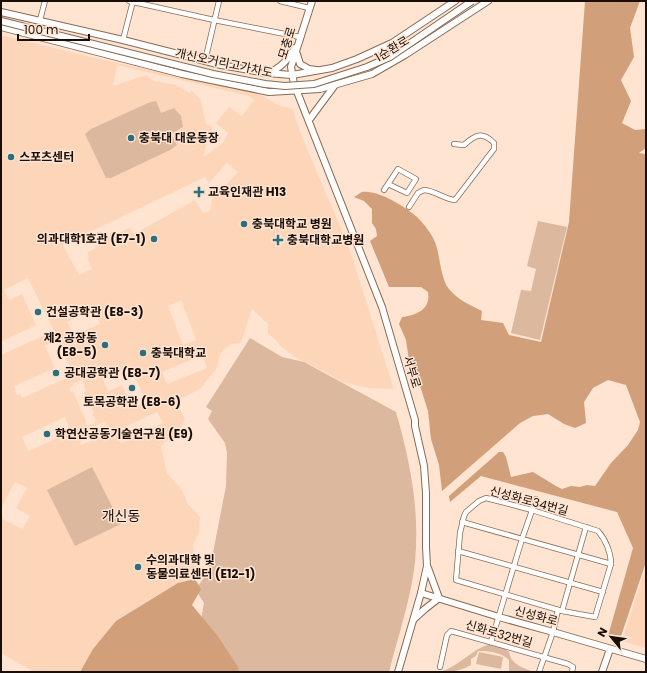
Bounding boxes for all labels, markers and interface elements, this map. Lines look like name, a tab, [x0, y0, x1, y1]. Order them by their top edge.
scale bar	[18, 16, 89, 42]
text: 100 m	[24, 21, 58, 38]
street label: 모충로	[274, 25, 299, 61]
street label: 1순환로	[372, 32, 412, 65]
street label: 개신오거리고가차도	[174, 44, 274, 81]
place label: 충북대 대운동장	[139, 129, 219, 146]
marker: 충북대 대운동장	[126, 133, 136, 143]
place label: 스포츠센터	[19, 148, 74, 165]
marker: 스포츠센터	[6, 152, 16, 162]
place label: 교육인재관 H13	[208, 183, 286, 200]
marker: 교육인재관 H13	[193, 186, 205, 198]
place label: 충북대학교 병원	[252, 215, 332, 232]
marker: 충북대학교 병원	[239, 219, 249, 229]
place label: 의과대학1호관 (E7-1)	[37, 230, 146, 247]
place label: 충북대학교병원	[287, 231, 364, 248]
marker: 의과대학1호관 (E7-1)	[149, 234, 159, 244]
marker: 충북대학교병원	[272, 234, 284, 246]
place label: 건설공학관 (E8-3)	[46, 303, 144, 320]
marker: 건설공학관 (E8-3)	[33, 307, 43, 317]
place label: 제2 공장동 (E8-5)	[43, 329, 97, 360]
marker: 제2 공장동 (E8-5)	[100, 340, 110, 350]
place label: 충북대학교	[151, 344, 206, 361]
marker: 충북대학교	[138, 348, 148, 358]
street label: 서부로	[400, 354, 425, 390]
place label: 공대공학관 (E8-7)	[64, 364, 161, 381]
marker: 공대공학관 (E8-7)	[51, 368, 61, 378]
marker: 토목공학관 (E8-6)	[127, 383, 137, 393]
place label: 토목공학관 (E8-6)	[83, 393, 181, 410]
place label: 학연산공동기술연구원 (E9)	[55, 425, 193, 442]
marker: 학연산공동기술연구원 (E9)	[42, 429, 52, 439]
street label: 신성화로34번길	[488, 482, 570, 519]
district label: 개신동	[102, 506, 140, 526]
place label: 수의과대학 및 동물의료센터 (E12-1)	[146, 551, 256, 582]
marker: 수의과대학 및 동물의료센터 (E12-1)	[133, 562, 143, 572]
street label: 신성화로	[513, 602, 560, 629]
street label: 신화로32번길	[464, 616, 535, 651]
north arrow	[591, 617, 631, 657]
text: N	[593, 625, 611, 640]

